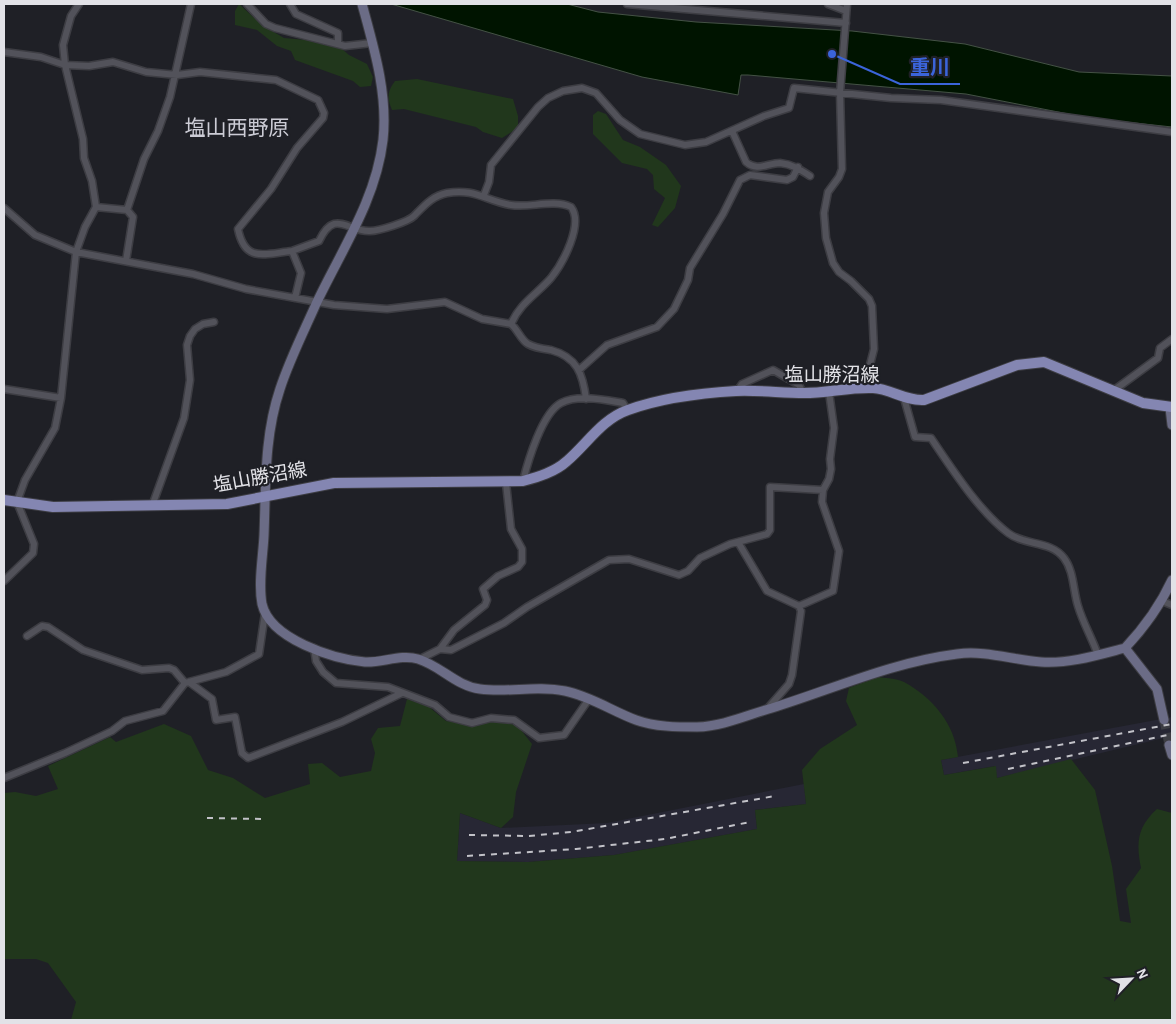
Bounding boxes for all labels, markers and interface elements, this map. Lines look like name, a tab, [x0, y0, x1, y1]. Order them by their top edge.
callout: 重川	[900, 49, 960, 84]
text: 重川	[910, 57, 950, 78]
district label: 塩山西野原	[185, 117, 290, 139]
street label: 塩山勝沼線	[784, 364, 880, 385]
street label: 塩山勝沼線	[211, 458, 308, 496]
north arrow	[1106, 954, 1156, 1004]
text: N	[1133, 967, 1150, 981]

